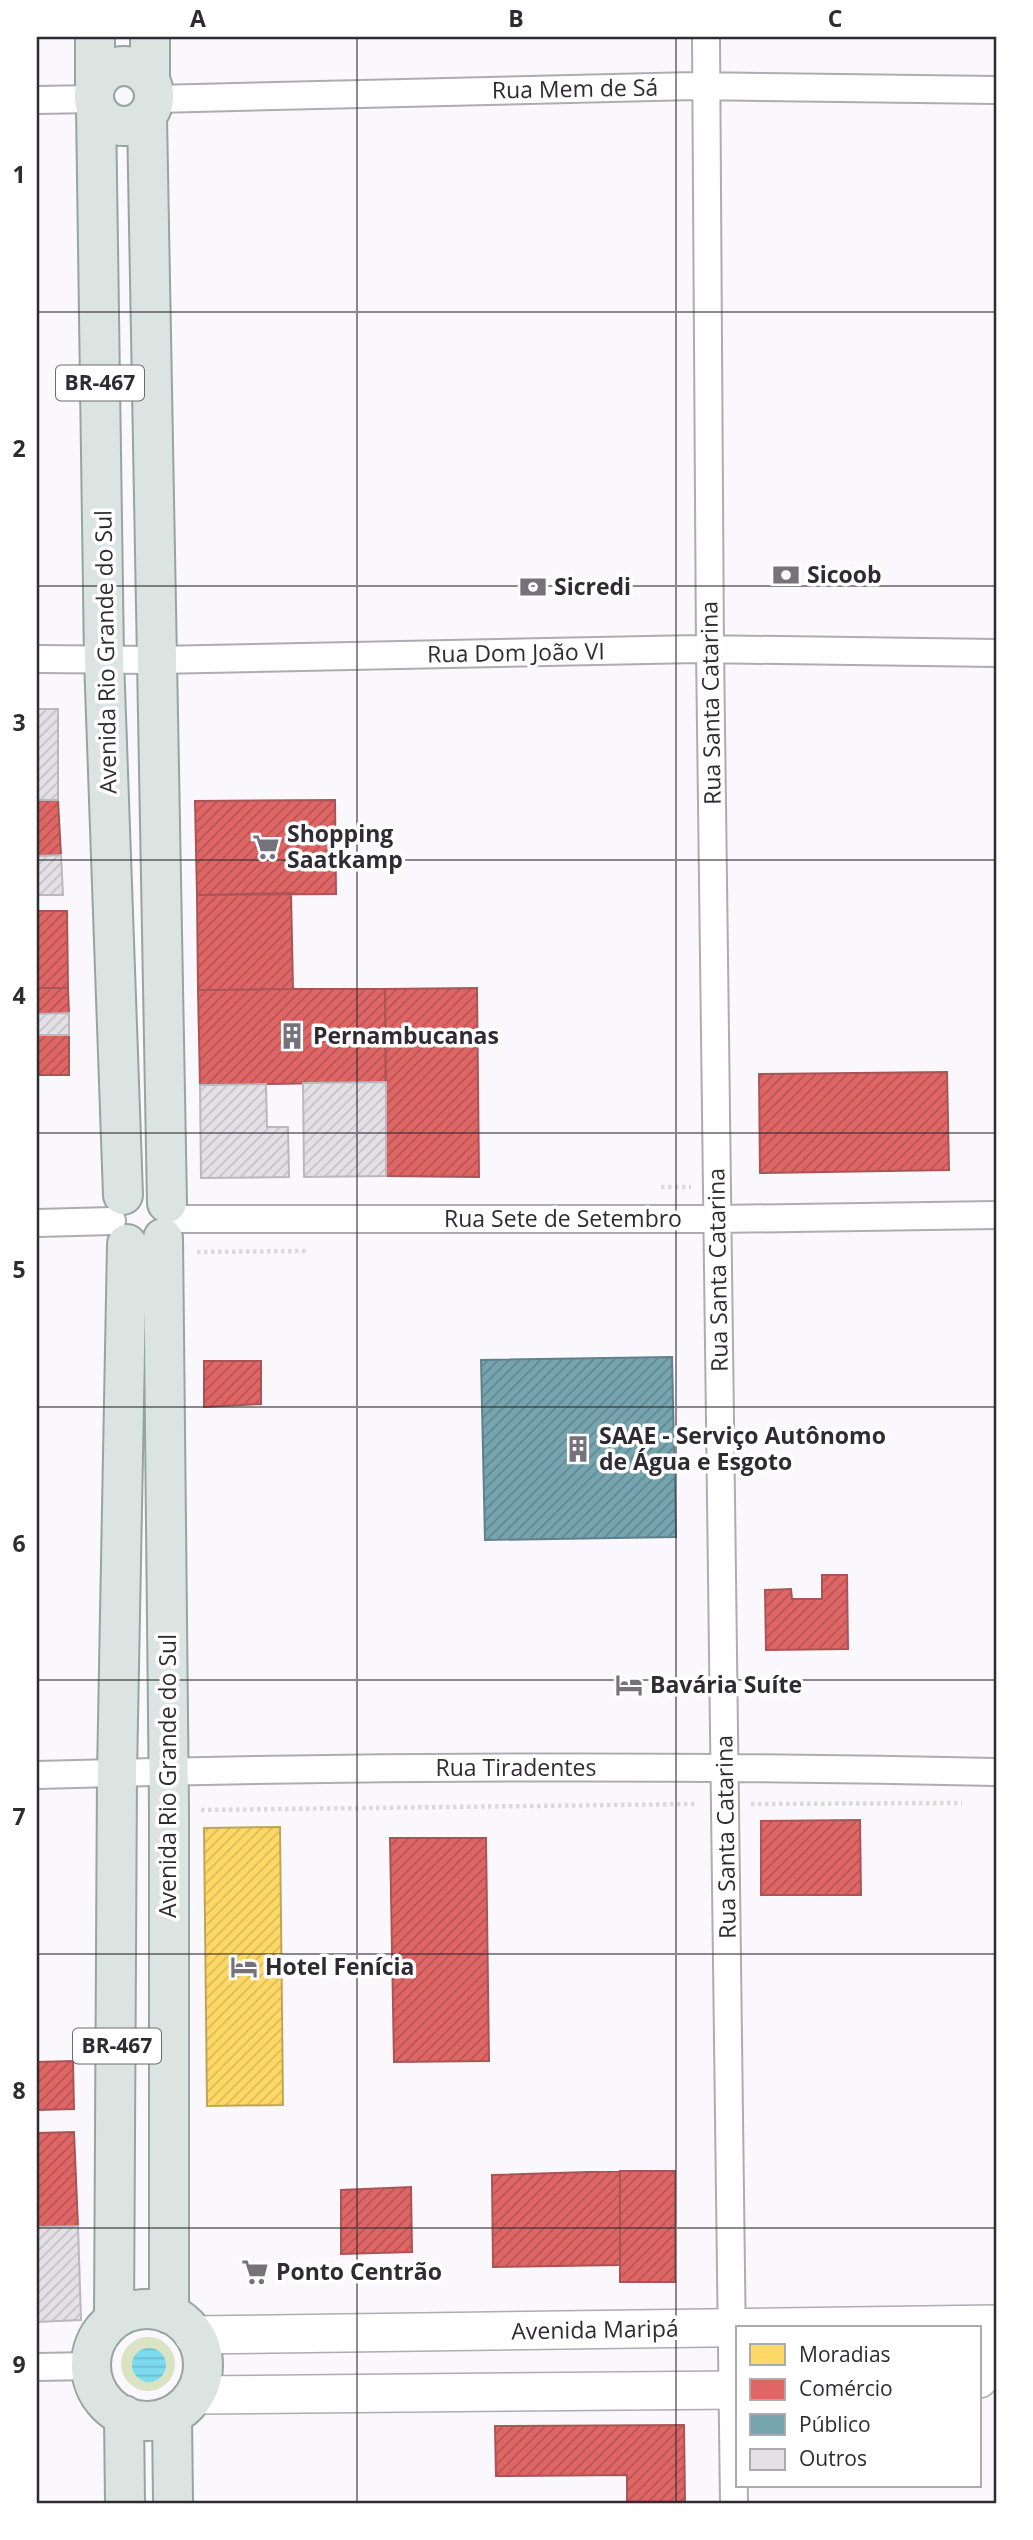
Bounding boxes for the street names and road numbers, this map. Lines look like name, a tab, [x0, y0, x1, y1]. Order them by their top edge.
street label: Rua Mem de Sá	[492, 71, 658, 105]
road number: BR-467	[56, 366, 144, 400]
street label: Avenida Rio Grande do Sul	[87, 510, 123, 794]
street label: Rua Santa Catarina	[692, 601, 728, 805]
street label: Rua Dom João VI	[427, 634, 605, 670]
street label: Rua Santa Catarina	[699, 1168, 735, 1372]
street label: Rua Sete de Setembro	[444, 1202, 682, 1234]
street label: Avenida Rio Grande do Sul	[151, 1634, 183, 1918]
street label: Rua Santa Catarina	[707, 1735, 743, 1939]
street label: Rua Tiradentes	[436, 1751, 596, 1783]
road number: BR-467	[73, 2028, 161, 2064]
street label: Avenida Maripá	[511, 2312, 679, 2346]

